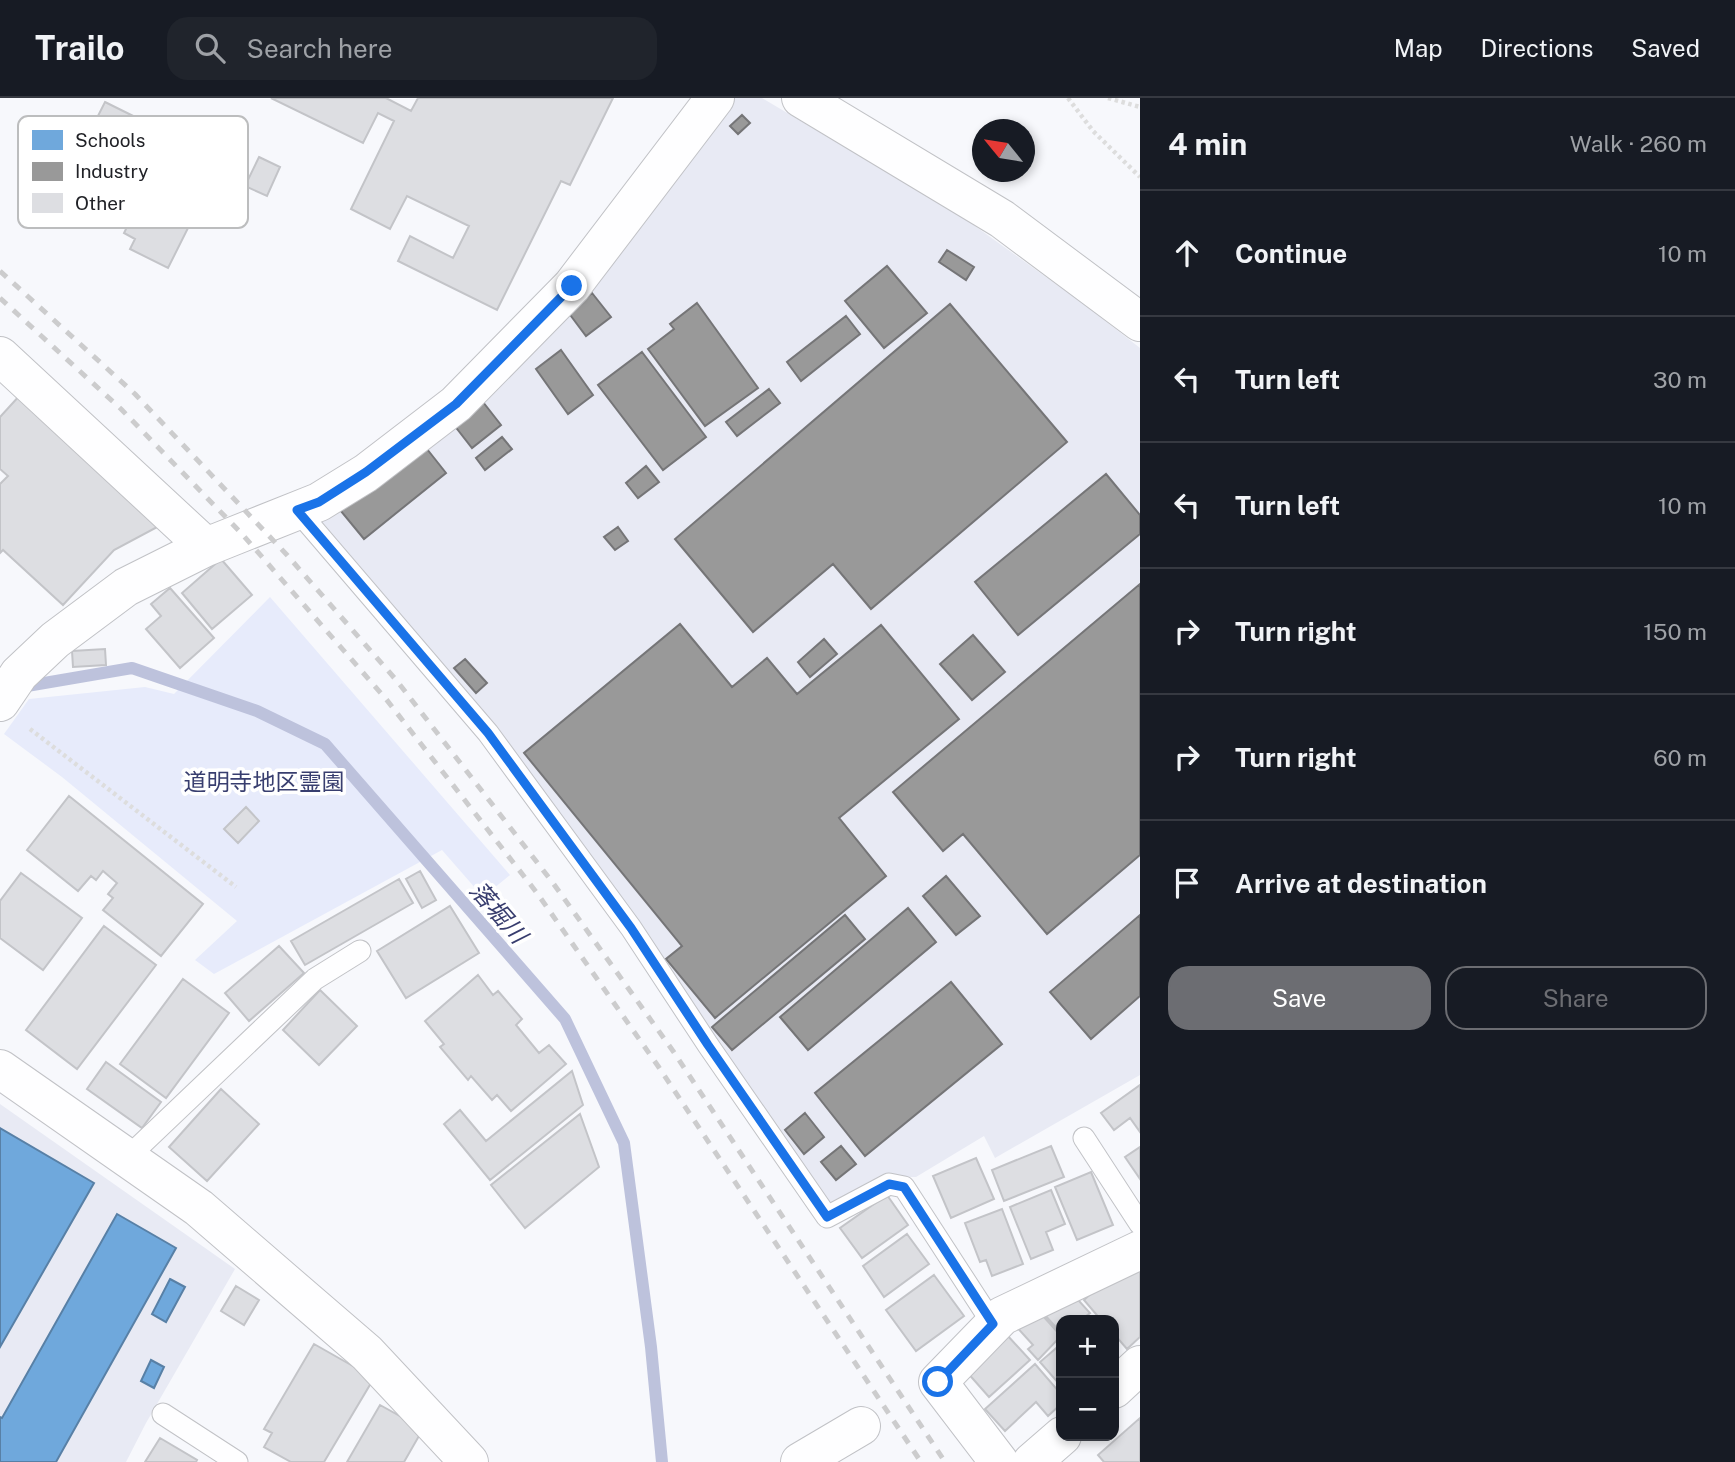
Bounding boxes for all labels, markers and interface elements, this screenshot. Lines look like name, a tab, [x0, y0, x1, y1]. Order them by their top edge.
search box	[167, 17, 657, 80]
text: Trailo	[35, 29, 125, 67]
icon: search	[191, 29, 229, 67]
text: Search here	[247, 33, 392, 64]
text: Map	[1394, 34, 1443, 62]
text: Directions	[1481, 34, 1593, 62]
text: Saved	[1631, 34, 1700, 62]
legend	[18, 116, 248, 228]
north arrow	[972, 119, 1035, 182]
text: 4 min	[1168, 126, 1247, 162]
text: Schools	[75, 129, 145, 151]
text: Walk · 260 m	[1570, 130, 1707, 157]
text: Industry	[75, 160, 148, 182]
text: Other	[75, 192, 125, 214]
icon: ahead	[1168, 234, 1206, 272]
text: Continue	[1235, 238, 1347, 269]
text: 10 m	[1658, 240, 1707, 267]
route end	[556, 270, 587, 301]
icon: left	[1168, 360, 1206, 398]
text: Turn left	[1235, 364, 1340, 395]
text: 30 m	[1653, 366, 1707, 393]
icon: left	[1168, 486, 1206, 524]
text: Turn left	[1235, 490, 1340, 521]
text: 10 m	[1658, 492, 1707, 519]
icon: right	[1168, 612, 1206, 650]
text: Turn right	[1235, 616, 1357, 647]
text: 150 m	[1643, 618, 1707, 645]
icon: right	[1168, 738, 1206, 776]
text: Turn right	[1235, 742, 1357, 773]
text: 60 m	[1653, 744, 1707, 771]
park label: 道明寺地区霊園	[184, 768, 345, 795]
icon: arrive	[1168, 864, 1206, 902]
text: Arrive at destination	[1235, 868, 1487, 899]
water label: 落堀川	[465, 876, 535, 951]
button: Save	[1168, 966, 1431, 1030]
button: Share	[1445, 966, 1707, 1030]
map controls	[1056, 1315, 1119, 1441]
button: +	[1056, 1315, 1119, 1378]
route start	[922, 1366, 953, 1397]
button: −	[1056, 1378, 1119, 1441]

